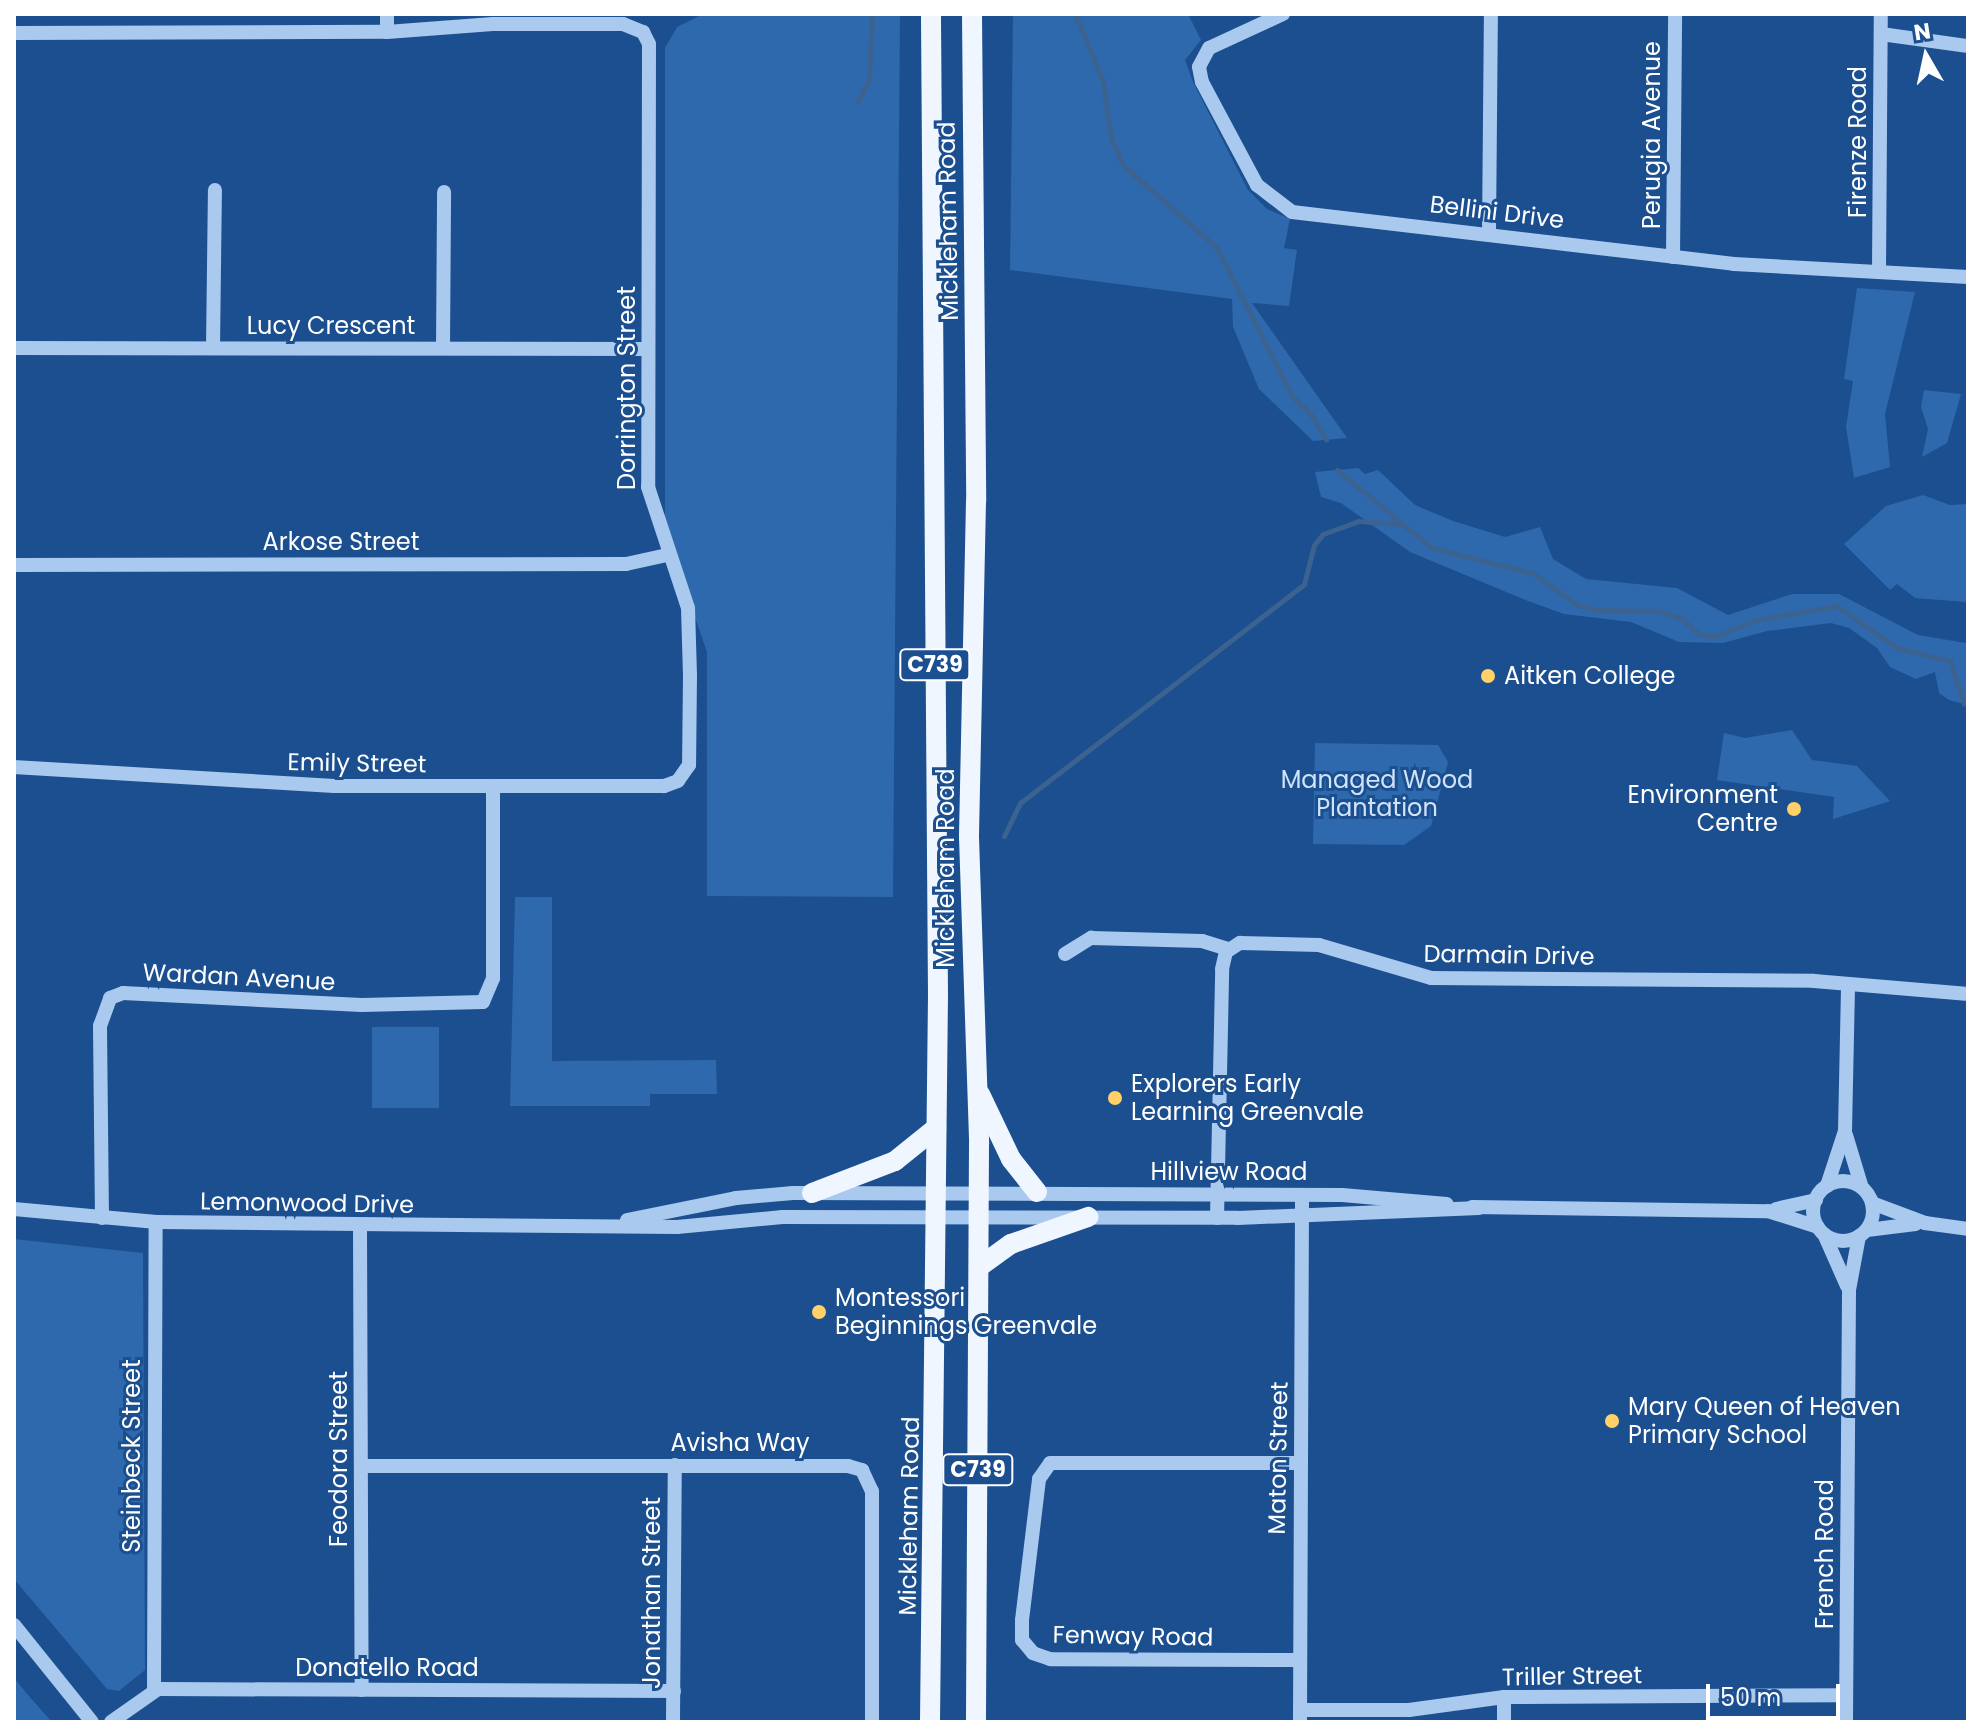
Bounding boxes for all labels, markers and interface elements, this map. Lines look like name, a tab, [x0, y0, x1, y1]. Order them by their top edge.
text: N	[1912, 15, 1933, 48]
north arrow	[1886, 16, 1966, 96]
street label: Perugia Avenue	[1638, 41, 1666, 229]
street label: Firenze Road	[1844, 66, 1872, 218]
street label: Mickleham Road	[932, 121, 964, 321]
street label: Bellini Drive	[1428, 189, 1566, 235]
street label: Dorrington Street	[613, 286, 641, 490]
street label: Lucy Crescent	[247, 312, 415, 340]
street label: Arkose Street	[263, 528, 419, 556]
road number: C739	[899, 647, 971, 683]
place label: Aitken College	[1504, 662, 1676, 690]
marker: Aitken College	[1479, 667, 1497, 685]
street label: Emily Street	[287, 747, 427, 779]
park label: Managed Wood Plantation	[1281, 766, 1473, 822]
street label: Mickleham Road	[932, 768, 960, 968]
place label: Environment Centre	[1628, 781, 1778, 837]
marker: Environment Centre	[1785, 800, 1803, 818]
street label: Darmain Drive	[1423, 939, 1595, 971]
street label: Wardan Avenue	[142, 958, 336, 996]
place label: Explorers Early Learning Greenvale	[1131, 1070, 1364, 1126]
marker: Explorers Early Learning Greenvale	[1106, 1089, 1124, 1107]
street label: Hillview Road	[1150, 1158, 1308, 1186]
street label: Lemonwood Drive	[200, 1187, 414, 1219]
place label: Montessori Beginnings Greenvale	[835, 1284, 1097, 1340]
marker: Montessori Beginnings Greenvale	[810, 1303, 828, 1321]
street label: Steinbeck Street	[118, 1359, 146, 1553]
street label: Feodora Street	[325, 1371, 353, 1547]
street label: Maton Street	[1262, 1381, 1294, 1535]
place label: Mary Queen of Heaven Primary School	[1628, 1393, 1901, 1449]
marker: Mary Queen of Heaven Primary School	[1603, 1412, 1621, 1430]
street label: Mickleham Road	[893, 1416, 925, 1616]
street label: Avisha Way	[670, 1429, 810, 1457]
road number: C739	[942, 1452, 1014, 1488]
street label: French Road	[1811, 1479, 1839, 1629]
street label: Jonathan Street	[638, 1497, 666, 1689]
street label: Fenway Road	[1052, 1620, 1214, 1652]
street label: Donatello Road	[295, 1654, 479, 1682]
street label: Triller Street	[1502, 1660, 1642, 1692]
scale bar	[1710, 1668, 1844, 1718]
text: 50 m	[1720, 1681, 1781, 1714]

